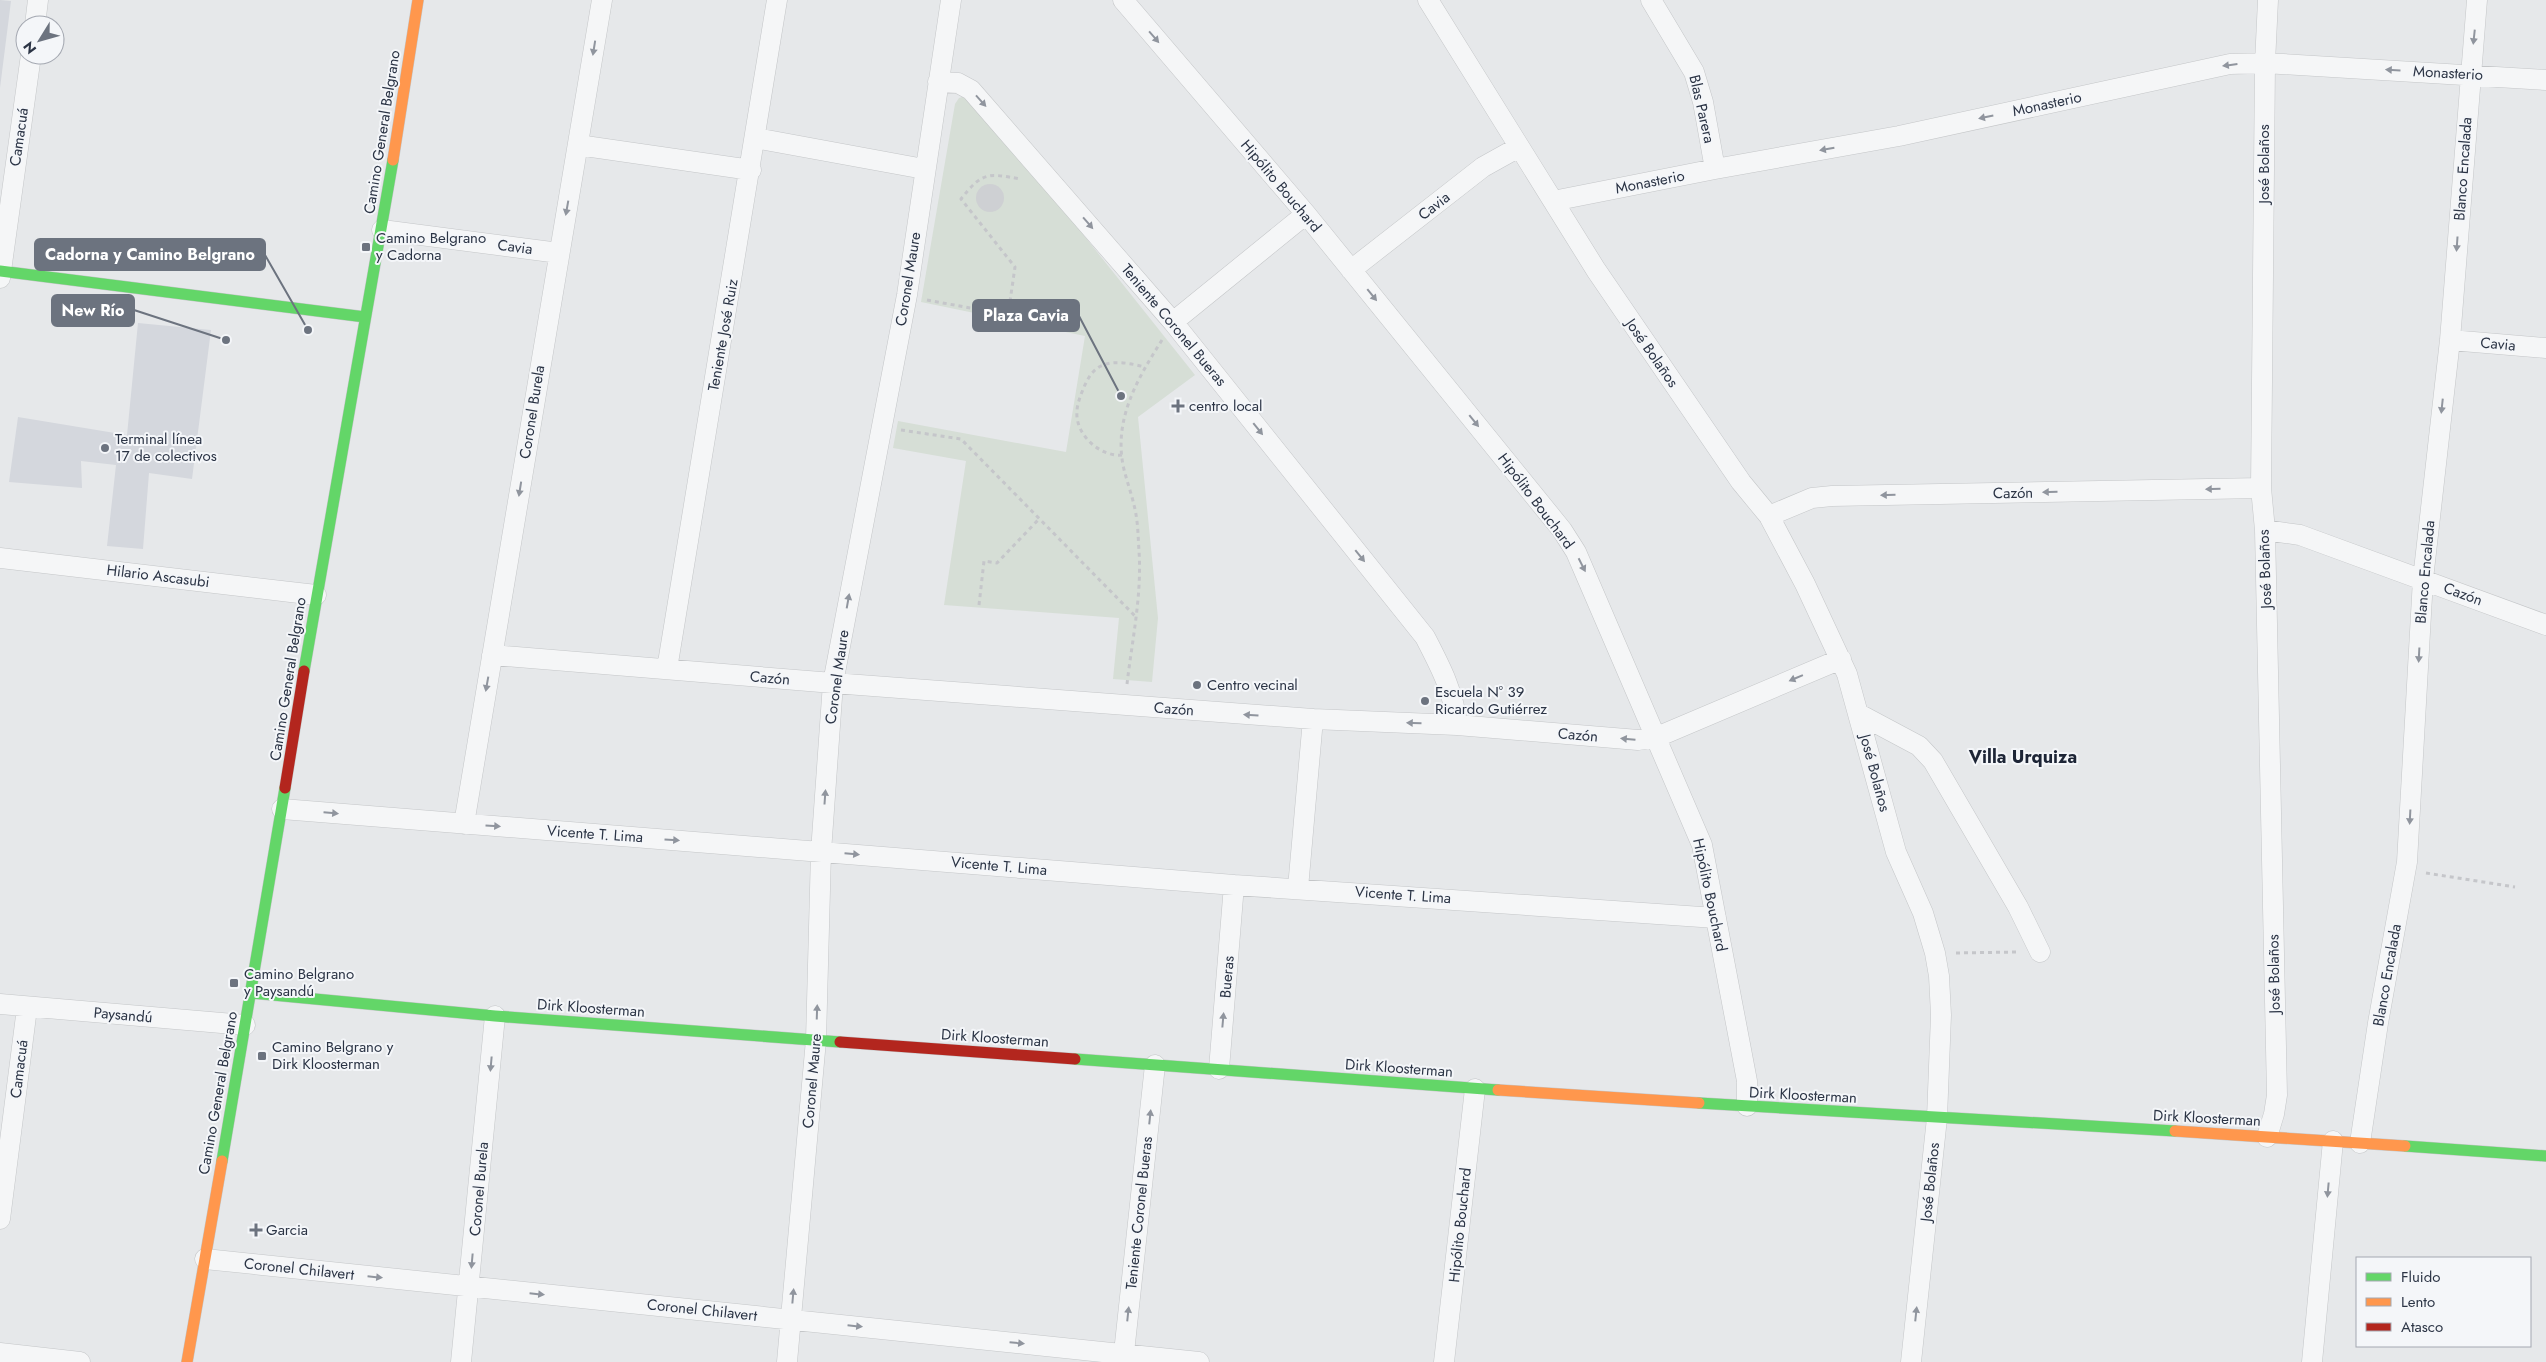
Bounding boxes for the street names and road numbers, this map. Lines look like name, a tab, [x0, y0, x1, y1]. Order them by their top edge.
street label: Camino General Belgrano	[358, 49, 406, 215]
street label: Monasterio	[2412, 60, 2484, 86]
street label: Blas Parera	[1683, 73, 1721, 145]
street label: Monasterio	[2010, 86, 2084, 122]
street label: Camacuá	[4, 106, 34, 168]
street label: Blanco Encalada	[2448, 116, 2478, 222]
street label: José Bolaños	[2253, 124, 2275, 206]
street label: Hipólito Bouchard	[1235, 135, 1327, 237]
street label: Monasterio	[1614, 165, 1686, 199]
street label: Cavia	[1413, 187, 1455, 225]
street label: Coronel Maure	[890, 230, 926, 328]
street label: Cavia	[496, 234, 534, 260]
street label: Teniente Coronel Bueras	[1116, 259, 1232, 391]
street label: Teniente José Ruiz	[702, 277, 744, 393]
street label: José Bolaños	[1619, 313, 1684, 392]
street label: Cavia	[2480, 332, 2516, 356]
street label: Coronel Burela	[514, 364, 550, 460]
street label: Hipólito Bouchard	[1492, 448, 1580, 554]
street label: Cazón	[1993, 482, 2033, 504]
street label: Blanco Encalada	[2410, 519, 2440, 625]
street label: José Bolaños	[2253, 529, 2277, 611]
street label: Hilario Ascasubi	[105, 559, 211, 593]
street label: Cazón	[2440, 577, 2486, 611]
street label: Camino General Belgrano	[264, 596, 312, 762]
street label: Coronel Maure	[819, 628, 855, 726]
street label: Cazón	[749, 665, 791, 691]
street label: Cazón	[1153, 697, 1195, 721]
street label: Cazón	[1557, 722, 1599, 748]
street label: José Bolaños	[1854, 730, 1896, 814]
street label: Vicente T. Lima	[546, 820, 644, 848]
street label: Hipólito Bouchard	[1687, 836, 1733, 954]
street label: Vicente T. Lima	[950, 851, 1048, 881]
street label: Vicente T. Lima	[1354, 881, 1452, 909]
street label: Blanco Encalada	[2367, 922, 2407, 1028]
street label: José Bolaños	[2262, 934, 2286, 1016]
street label: Bueras	[1214, 955, 1240, 999]
street label: Dirk Kloosterman	[536, 993, 646, 1023]
street label: Paysandú	[93, 1001, 153, 1029]
street label: Camino General Belgrano	[193, 1010, 243, 1176]
street label: Dirk Kloosterman	[940, 1023, 1050, 1053]
street label: Coronel Maure	[797, 1032, 827, 1129]
street label: Camacuá	[5, 1039, 33, 1099]
street label: Dirk Kloosterman	[1344, 1053, 1454, 1083]
street label: Dirk Kloosterman	[1749, 1081, 1857, 1109]
street label: Dirk Kloosterman	[2153, 1104, 2261, 1132]
street label: Teniente Coronel Bueras	[1120, 1135, 1158, 1291]
street label: Coronel Burela	[464, 1141, 494, 1237]
street label: José Bolaños	[1915, 1141, 1945, 1225]
street label: Hipólito Bouchard	[1443, 1166, 1477, 1284]
street label: Coronel Chilavert	[243, 1252, 356, 1286]
street label: Coronel Chilavert	[646, 1293, 759, 1327]

